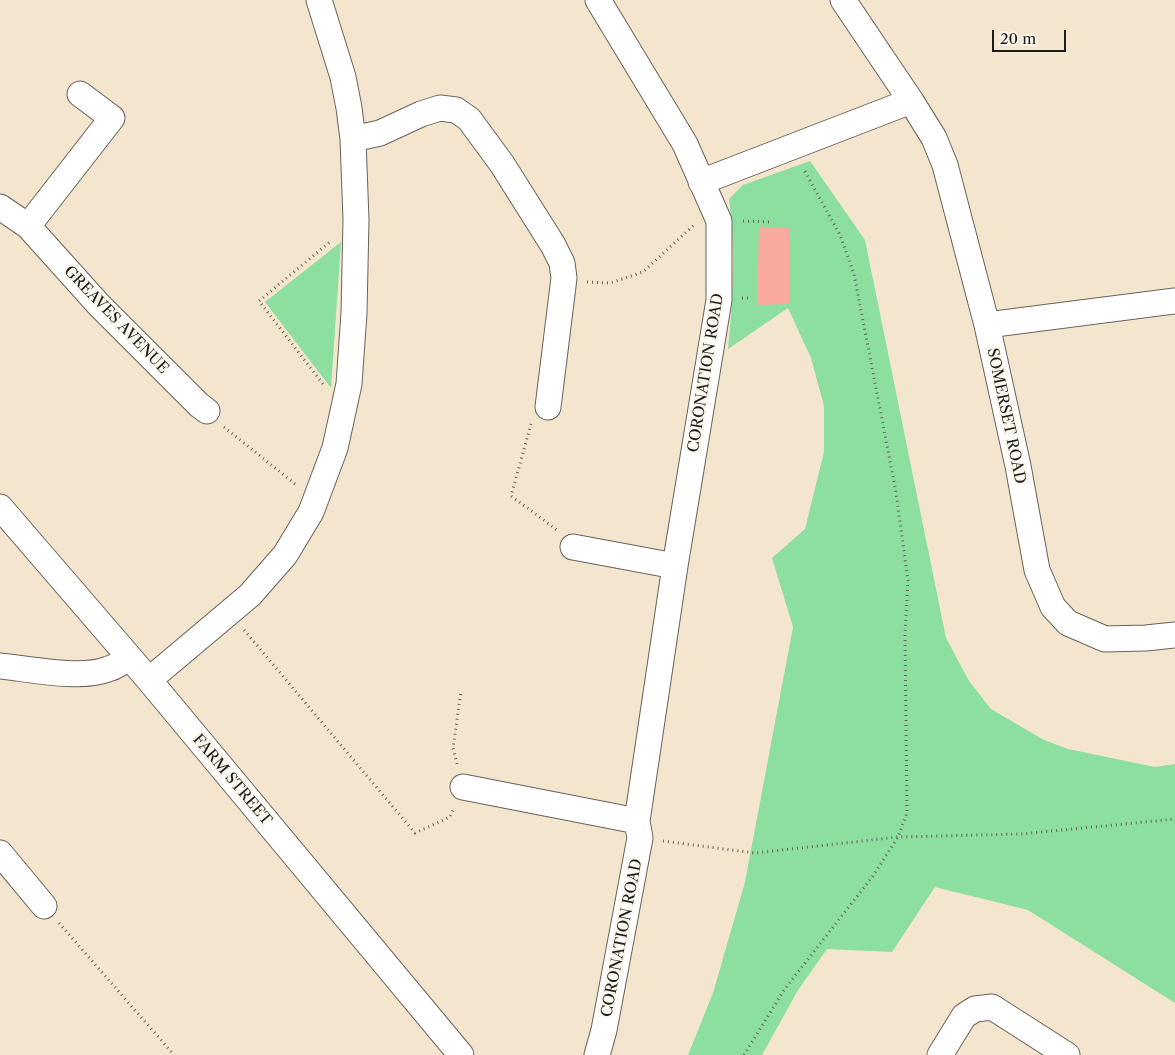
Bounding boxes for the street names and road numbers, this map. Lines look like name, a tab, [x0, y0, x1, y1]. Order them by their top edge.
street label: GREAVES AVENUE	[60, 262, 172, 378]
street label: CORONATION ROAD	[685, 292, 727, 454]
street label: SOMERSET ROAD	[983, 346, 1029, 486]
street label: FARM STREET	[189, 731, 275, 829]
street label: CORONATION ROAD	[598, 857, 646, 1019]

